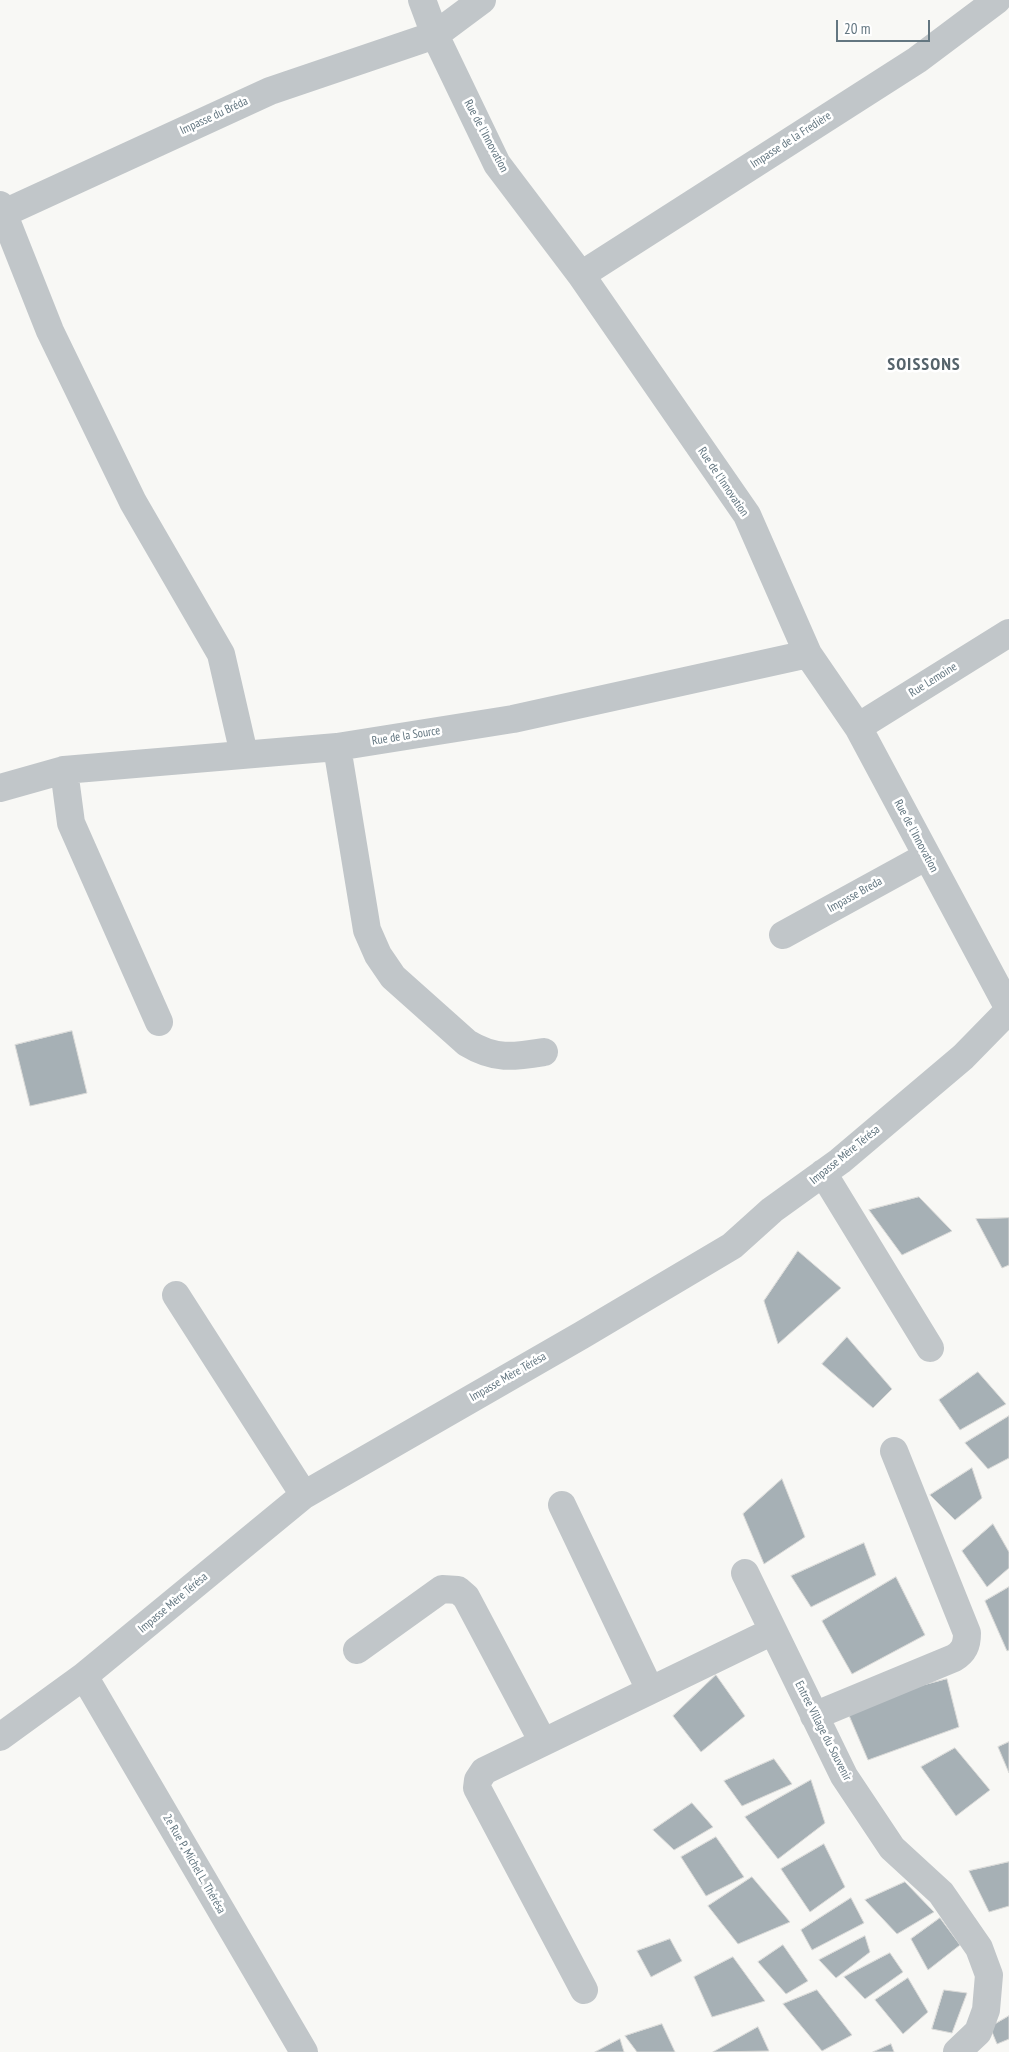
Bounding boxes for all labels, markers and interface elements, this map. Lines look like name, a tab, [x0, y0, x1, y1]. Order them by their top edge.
scale bar	[839, 10, 933, 42]
text: 20 m	[844, 19, 870, 38]
street label: Impasse du Bréda	[178, 94, 250, 138]
street label: Rue de l'Innovation	[461, 97, 511, 175]
street label: Impasse de la Fredière	[748, 109, 834, 171]
district label: SOISSONS	[886, 354, 962, 376]
street label: Rue de l'Innovation	[695, 445, 751, 519]
street label: Rue Lemoine	[906, 660, 960, 700]
street label: Rue de la Source	[371, 723, 441, 749]
street label: Rue de l'Innovation	[891, 797, 941, 875]
street label: Impasse Breda	[825, 874, 885, 916]
street label: Impasse Mère Térésa	[807, 1122, 883, 1188]
street label: Impasse Mère Térésa	[467, 1349, 549, 1405]
street label: Impasse Mère Térésa	[135, 1570, 211, 1636]
street label: Entree Village du Souvenir	[792, 1679, 854, 1783]
street label: 2e Rue P. Michel L. Thérésa	[160, 1812, 228, 1916]

